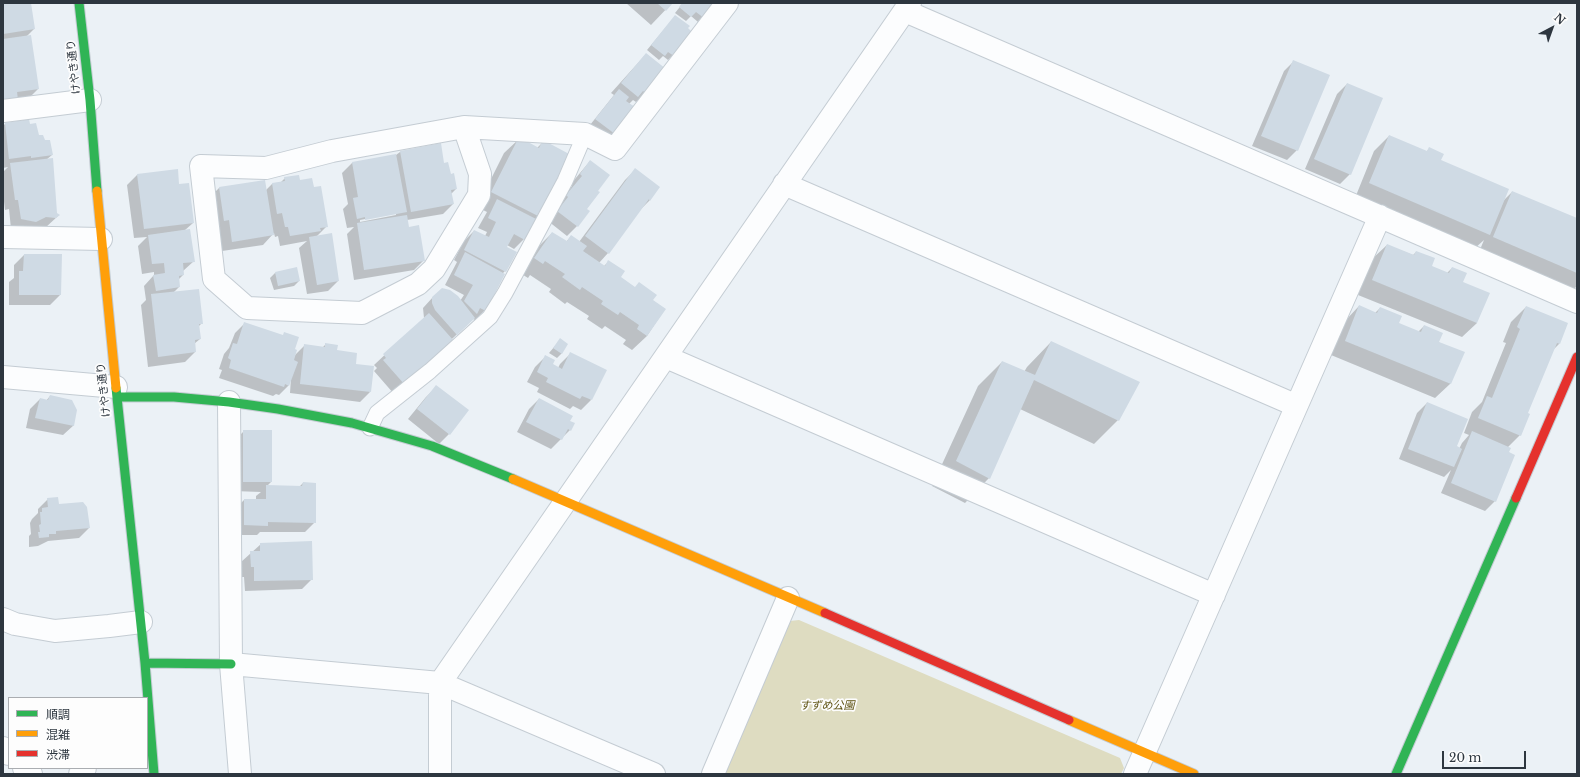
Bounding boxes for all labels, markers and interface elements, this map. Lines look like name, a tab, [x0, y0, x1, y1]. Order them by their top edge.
north arrow	[1532, 8, 1572, 48]
text: N	[1551, 10, 1568, 28]
street label: けやき通り	[65, 39, 83, 95]
street label: けやき通り	[95, 362, 113, 418]
legend	[8, 697, 148, 769]
park label: すずめ公園	[800, 699, 854, 713]
text: 順調	[46, 707, 70, 722]
text: 混雑	[46, 727, 70, 742]
scale bar	[1444, 743, 1528, 769]
text: 渋滞	[46, 747, 70, 762]
text: 20 m	[1449, 750, 1481, 765]

